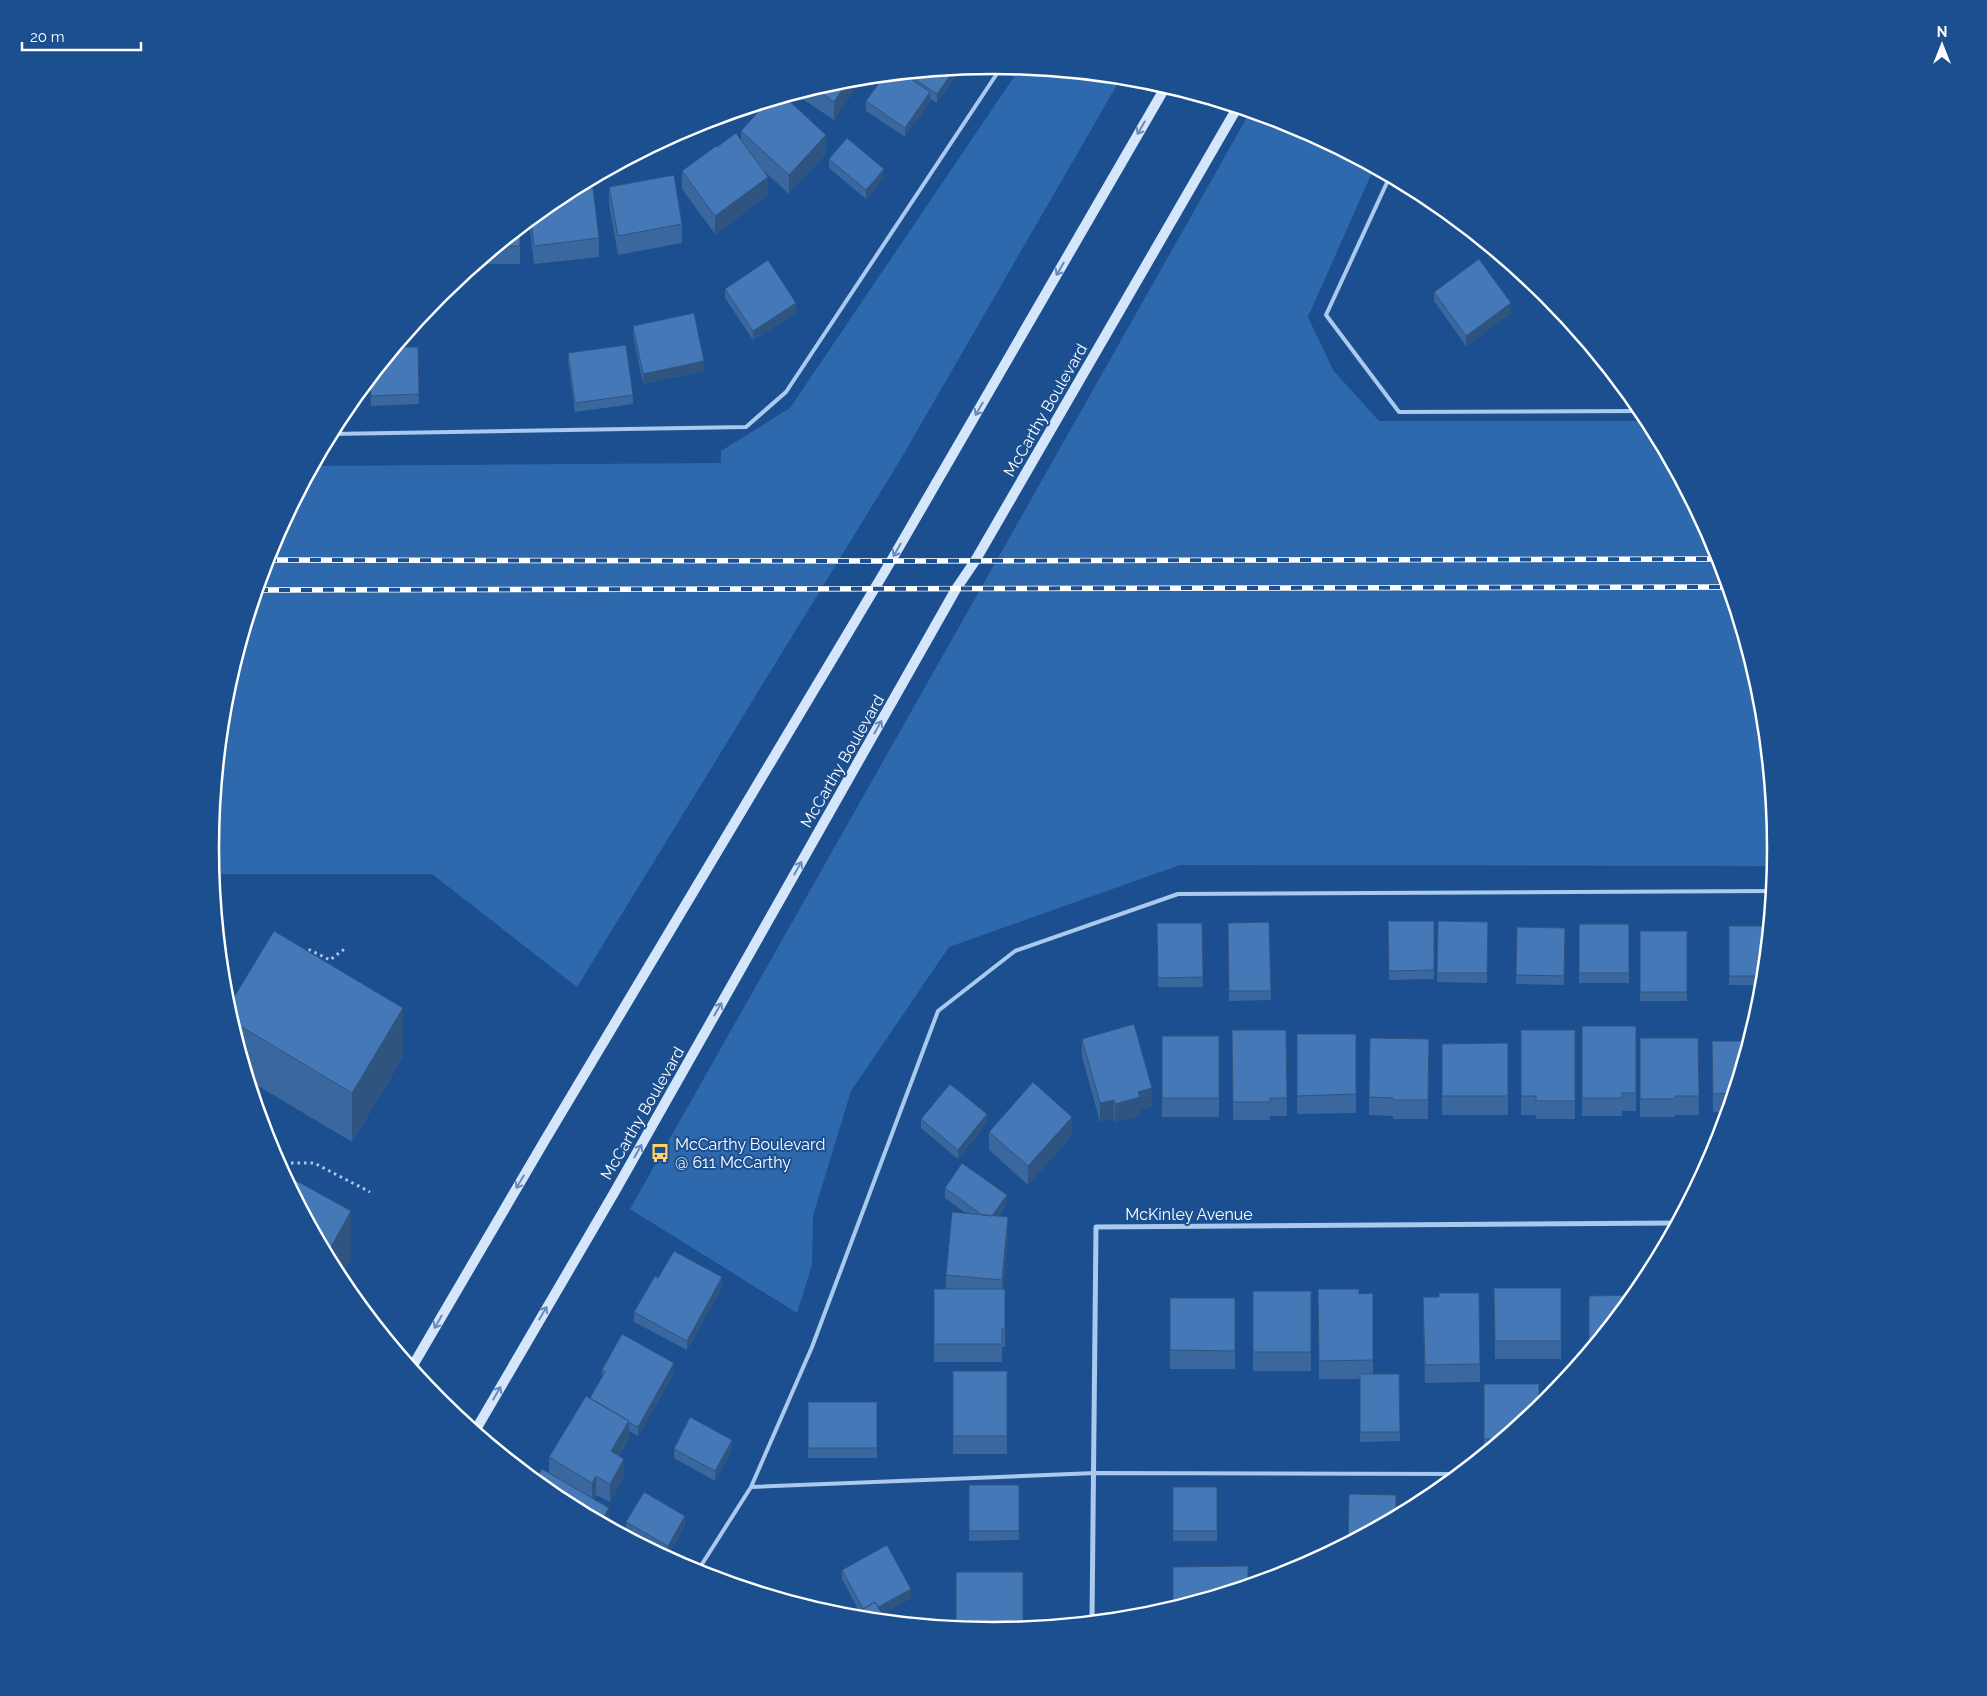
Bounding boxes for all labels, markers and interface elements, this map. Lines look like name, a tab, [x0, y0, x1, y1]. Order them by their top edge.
scale bar	[22, 20, 141, 52]
north arrow	[1917, 20, 1967, 70]
text: N	[1937, 24, 1947, 40]
text: 20 m	[30, 28, 65, 46]
one-way arrow	[1136, 121, 1146, 135]
one-way arrow	[1055, 261, 1065, 276]
street label: McCarthy Boulevard	[1000, 340, 1091, 480]
one-way arrow	[973, 402, 983, 416]
one-way arrow	[892, 543, 902, 557]
street label: McCarthy Boulevard	[797, 691, 888, 831]
one-way arrow	[873, 719, 883, 734]
one-way arrow	[794, 861, 803, 876]
one-way arrow	[713, 1002, 723, 1017]
street label: McCarthy Boulevard	[597, 1043, 688, 1183]
place label: McCarthy Boulevard @ 611 McCarthy	[675, 1135, 825, 1172]
bus stop icon: McCarthy Boulevard @ 611 McCarthy	[649, 1142, 671, 1164]
one-way arrow	[633, 1143, 643, 1158]
one-way arrow	[515, 1174, 525, 1188]
street label: McKinley Avenue	[1125, 1205, 1253, 1224]
one-way arrow	[539, 1306, 549, 1320]
one-way arrow	[433, 1314, 443, 1329]
one-way arrow	[492, 1386, 502, 1400]

